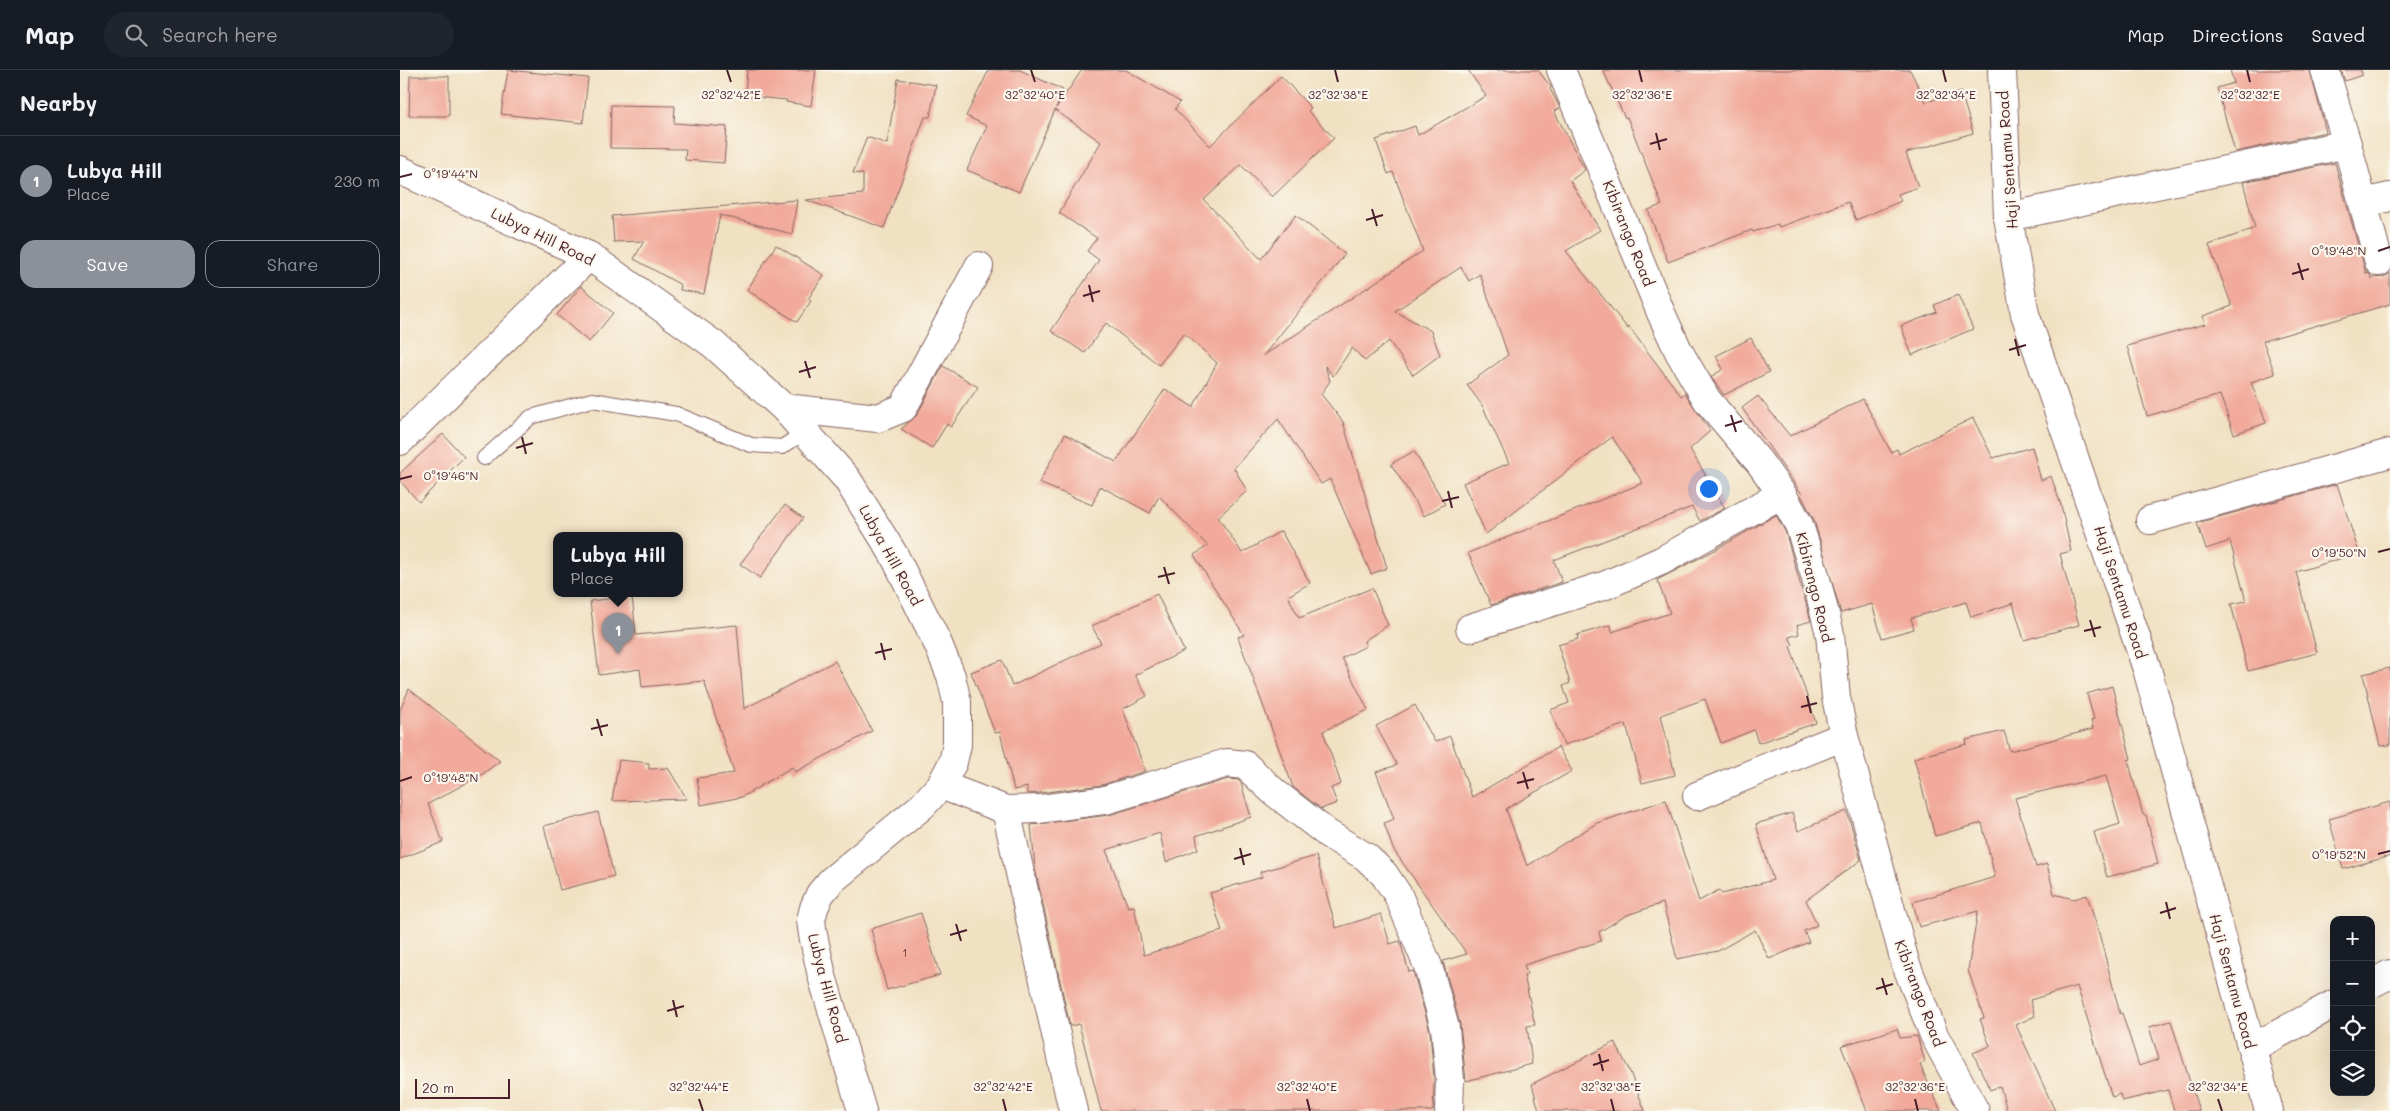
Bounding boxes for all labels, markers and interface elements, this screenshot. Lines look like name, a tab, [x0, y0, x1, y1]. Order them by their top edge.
search box	[104, 12, 454, 57]
text: Map	[25, 19, 74, 50]
icon: search	[122, 21, 150, 49]
text: Search here	[162, 22, 278, 47]
text: Map	[2127, 23, 2164, 47]
text: Directions	[2192, 23, 2284, 47]
text: Saved	[2312, 23, 2365, 47]
text: 32°32'42"E	[701, 86, 761, 102]
text: 32°32'40"E	[1005, 86, 1065, 102]
text: 32°32'38"E	[1308, 86, 1368, 102]
text: 32°32'36"E	[1612, 86, 1672, 102]
text: 32°32'34"E	[1916, 86, 1976, 102]
text: 32°32'32"E	[2220, 86, 2280, 102]
text: Nearby	[20, 89, 97, 116]
street label: Haji Sentamu Road	[1992, 90, 2022, 230]
text: Lubya Hill	[67, 158, 162, 183]
text: 0°19'44"N	[424, 165, 478, 181]
text: 1	[32, 170, 40, 191]
text: 230 m	[334, 170, 380, 191]
street label: Kibirango Road	[1599, 177, 1659, 289]
text: Place	[67, 183, 110, 204]
street label: Lubya Hill Road	[488, 202, 598, 270]
button: Save	[20, 240, 195, 288]
button: Share	[205, 240, 380, 288]
text: 0°19'48"N	[2312, 242, 2366, 258]
text: 0°19'46"N	[424, 467, 478, 483]
your location	[1696, 476, 1722, 502]
street label: Lubya Hill Road	[855, 501, 927, 609]
street label: Haji Sentamu Road	[2090, 523, 2152, 661]
street label: Kibirango Road	[1792, 530, 1838, 644]
popup	[553, 532, 683, 597]
text: Lubya Hill	[571, 542, 665, 567]
text: 0°19'50"N	[2312, 544, 2366, 560]
text: Place	[571, 567, 614, 588]
pin: 1	[602, 613, 634, 654]
text: 0°19'48"N	[424, 769, 478, 785]
text: 0°19'52"N	[2312, 846, 2366, 862]
street label: Haji Sentamu Road	[2205, 911, 2261, 1051]
map controls	[2330, 916, 2375, 1096]
button: +	[2330, 916, 2375, 961]
street label: Lubya Hill Road	[804, 931, 852, 1045]
street label: Kibirango Road	[1890, 937, 1950, 1049]
house number: 1	[902, 944, 908, 960]
button: −	[2330, 961, 2375, 1006]
button: locate	[2330, 1006, 2375, 1051]
button: layers	[2330, 1051, 2375, 1096]
scale bar	[415, 1076, 510, 1099]
text: 20 m	[422, 1078, 454, 1097]
text: 32°32'44"E	[669, 1078, 729, 1094]
text: 32°32'42"E	[973, 1078, 1033, 1094]
text: 32°32'40"E	[1277, 1078, 1337, 1094]
text: 32°32'38"E	[1581, 1078, 1641, 1094]
text: 32°32'36"E	[1885, 1078, 1945, 1094]
text: 32°32'34"E	[2188, 1078, 2248, 1094]

